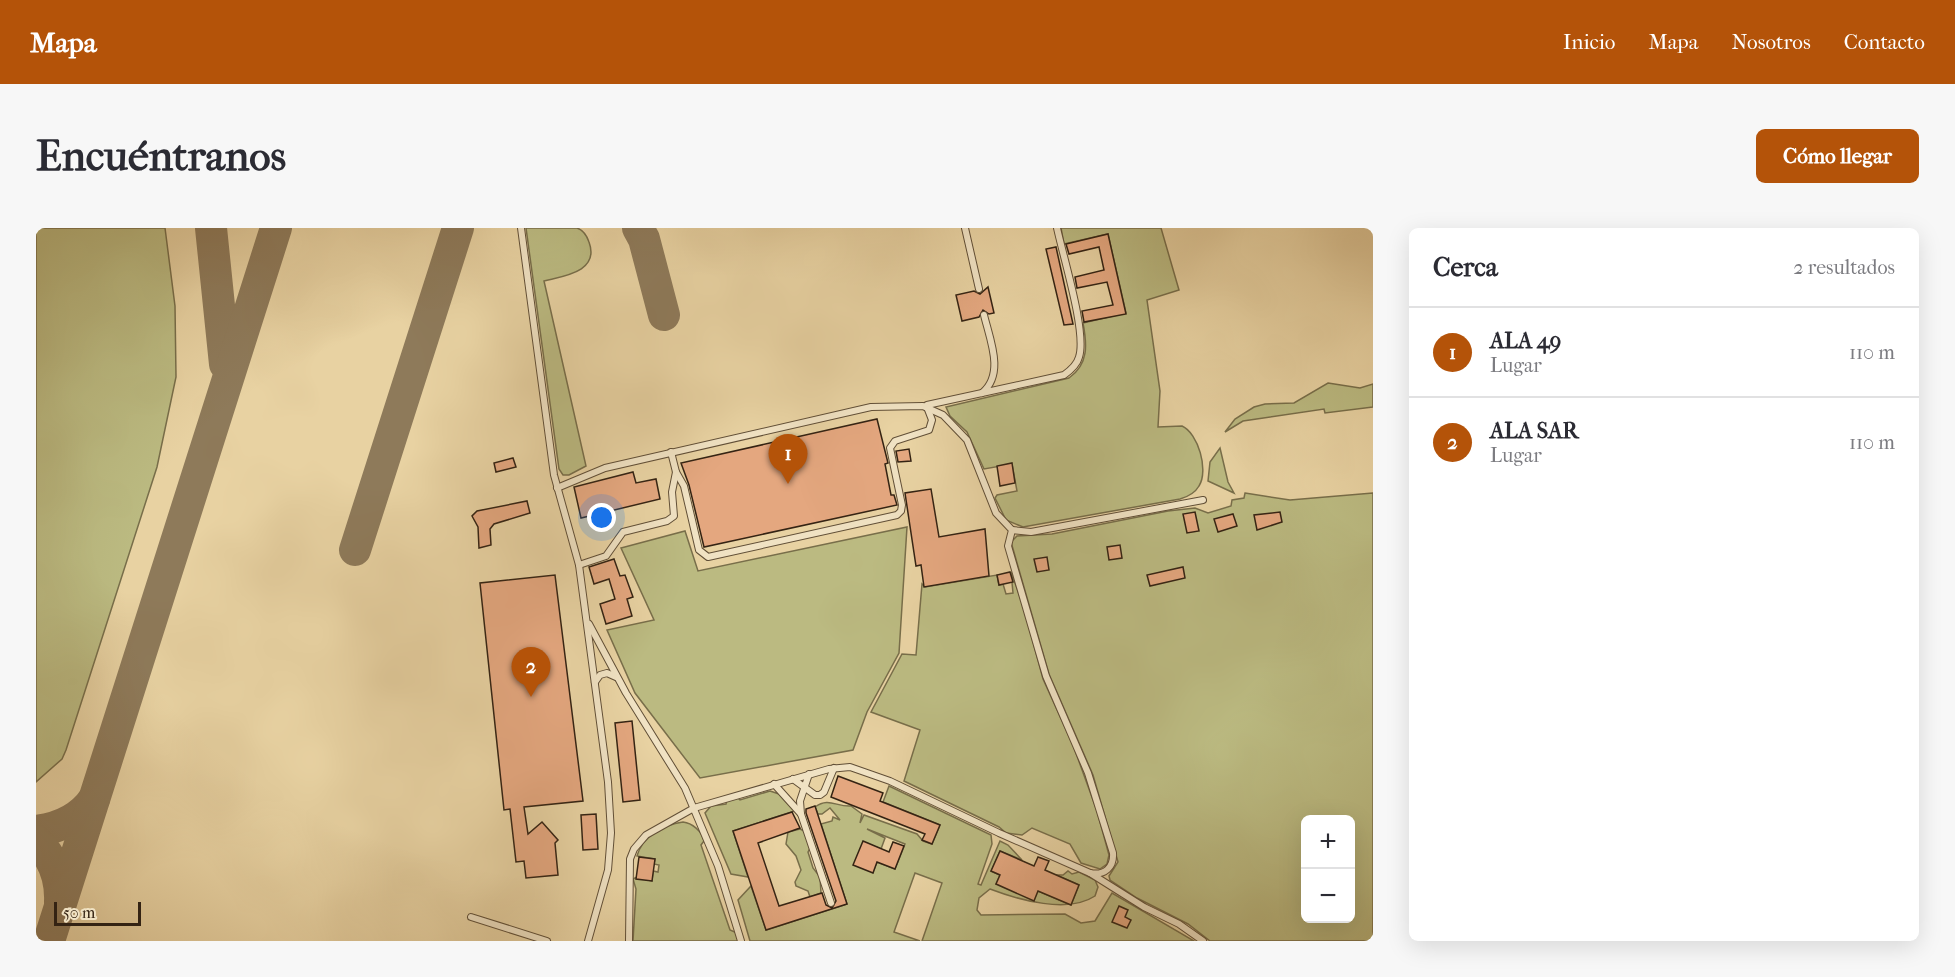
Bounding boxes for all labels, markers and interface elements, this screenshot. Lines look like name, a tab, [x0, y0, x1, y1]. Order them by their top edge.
text: Mapa	[30, 26, 97, 59]
text: Inicio	[1563, 30, 1615, 54]
text: Mapa	[1648, 30, 1698, 54]
text: Nosotros	[1731, 30, 1811, 54]
text: Contacto	[1844, 30, 1925, 54]
button: Cómo llegar	[1756, 129, 1919, 183]
text: Encuéntranos	[36, 132, 286, 181]
text: Cerca	[1433, 252, 1498, 283]
text: 2 resultados	[1793, 256, 1895, 279]
text: ALA 49	[1490, 328, 1561, 354]
text: 1	[1449, 341, 1456, 364]
text: 110 m	[1849, 341, 1895, 364]
text: Lugar	[1490, 354, 1542, 377]
text: ALA SAR	[1490, 418, 1578, 444]
text: 2	[1447, 431, 1458, 454]
text: 110 m	[1849, 431, 1895, 454]
pin: 1	[768, 434, 807, 484]
text: Lugar	[1490, 444, 1542, 467]
your location	[587, 503, 616, 532]
pin: 2	[512, 648, 550, 697]
map controls	[1301, 815, 1355, 923]
button: +	[1301, 815, 1355, 869]
button: −	[1301, 869, 1355, 923]
scale bar	[54, 899, 141, 926]
text: 50 m	[63, 903, 95, 922]

